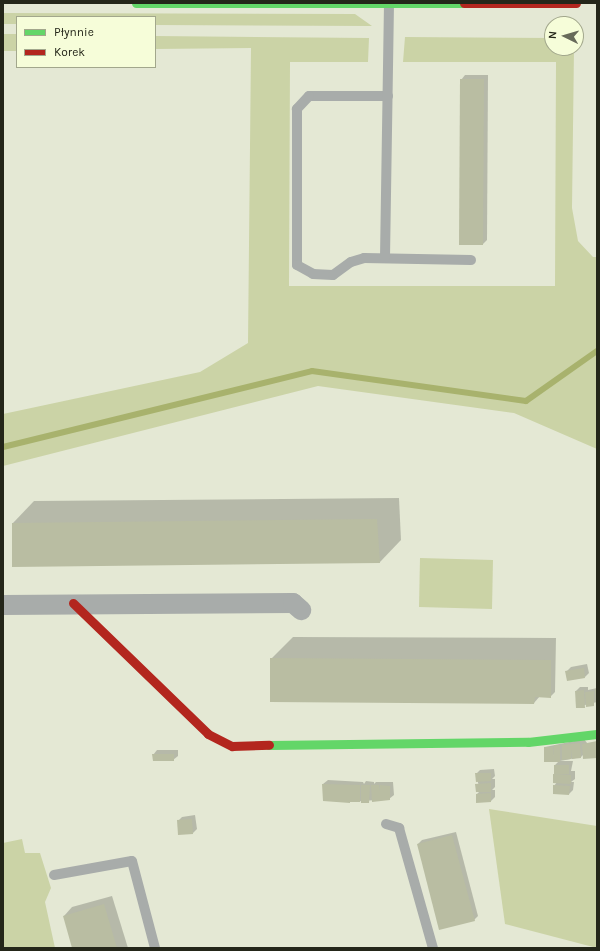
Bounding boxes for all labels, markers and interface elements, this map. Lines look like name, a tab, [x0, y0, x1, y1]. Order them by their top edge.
legend	[16, 16, 156, 68]
north arrow	[544, 16, 584, 56]
text: Płynnie	[54, 25, 94, 39]
text: N	[546, 31, 559, 40]
text: Korek	[54, 45, 85, 59]

